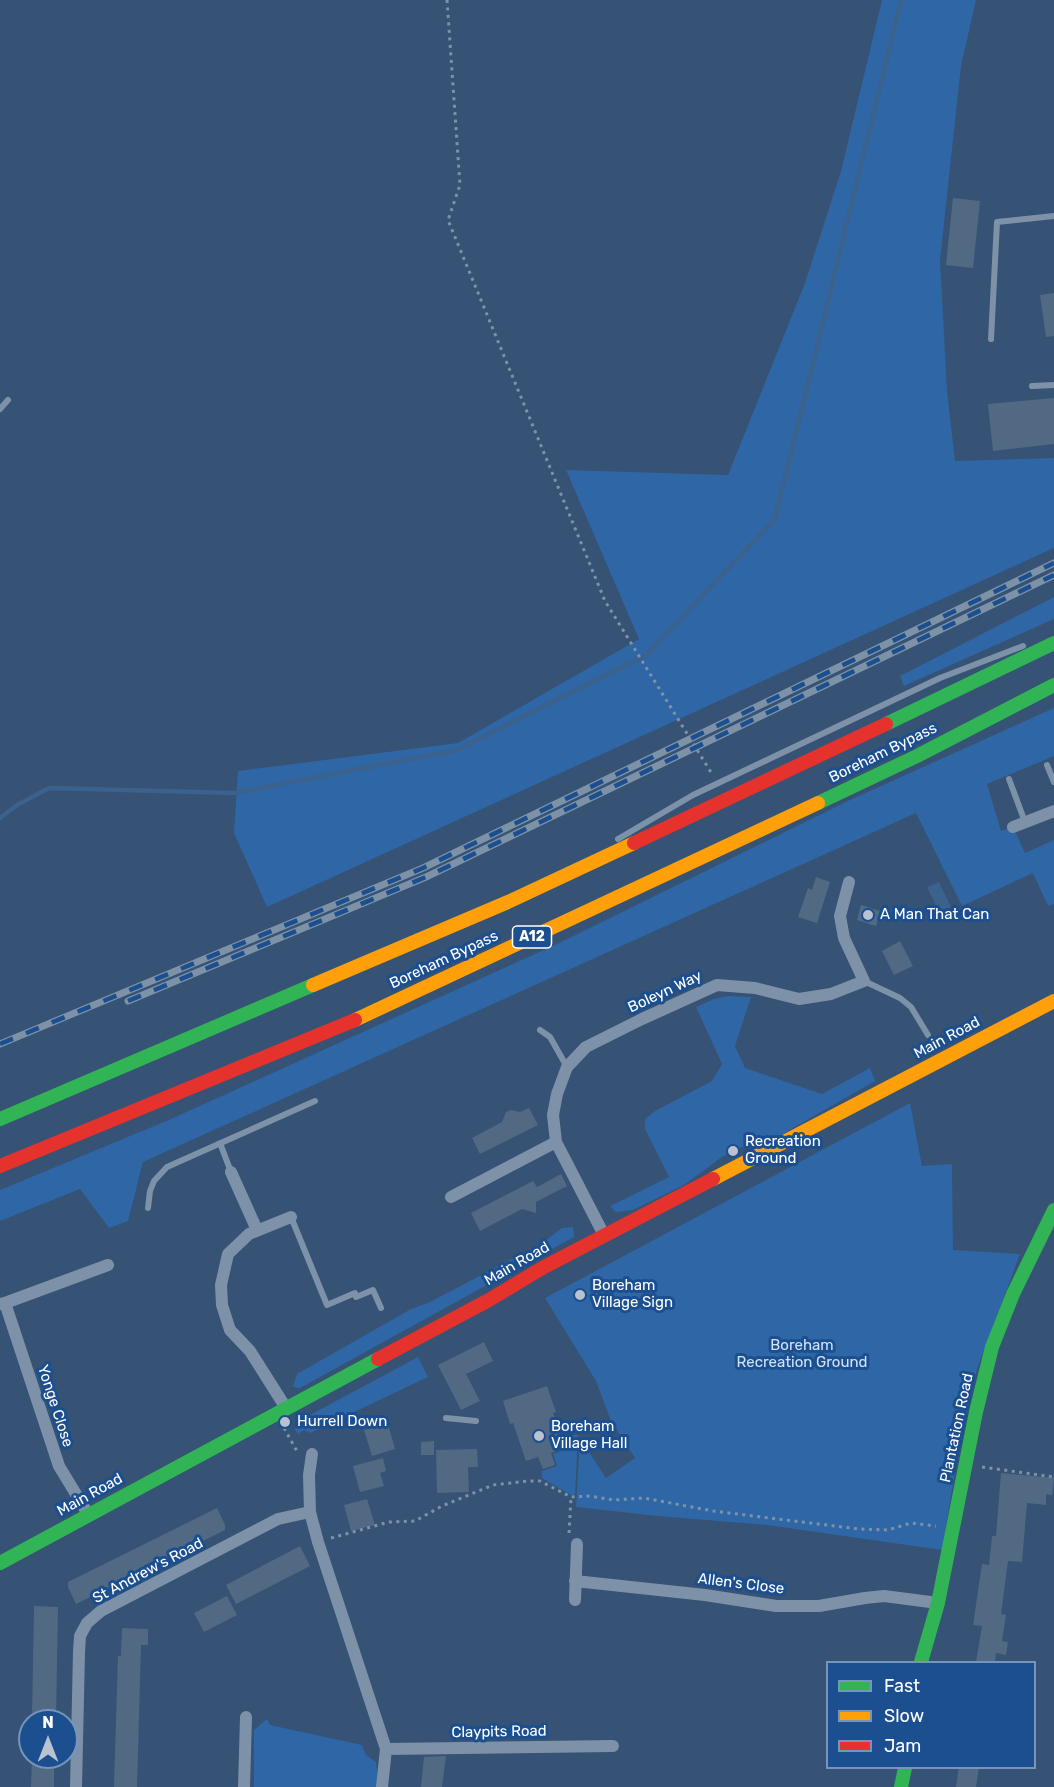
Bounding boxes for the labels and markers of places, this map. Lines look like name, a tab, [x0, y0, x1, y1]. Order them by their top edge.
place label: A Man That Can	[880, 906, 989, 924]
marker: A Man That Can	[861, 908, 875, 922]
place label: Recreation Ground	[745, 1133, 821, 1168]
marker: Recreation Ground	[726, 1144, 740, 1158]
place label: Boreham Village Sign	[592, 1277, 673, 1312]
marker: Boreham Village Sign	[573, 1288, 587, 1302]
place label: Hurrell Down	[297, 1413, 387, 1431]
marker: Hurrell Down	[278, 1415, 292, 1429]
place label: Boreham Village Hall	[551, 1418, 627, 1453]
marker: Boreham Village Hall	[532, 1429, 546, 1443]

